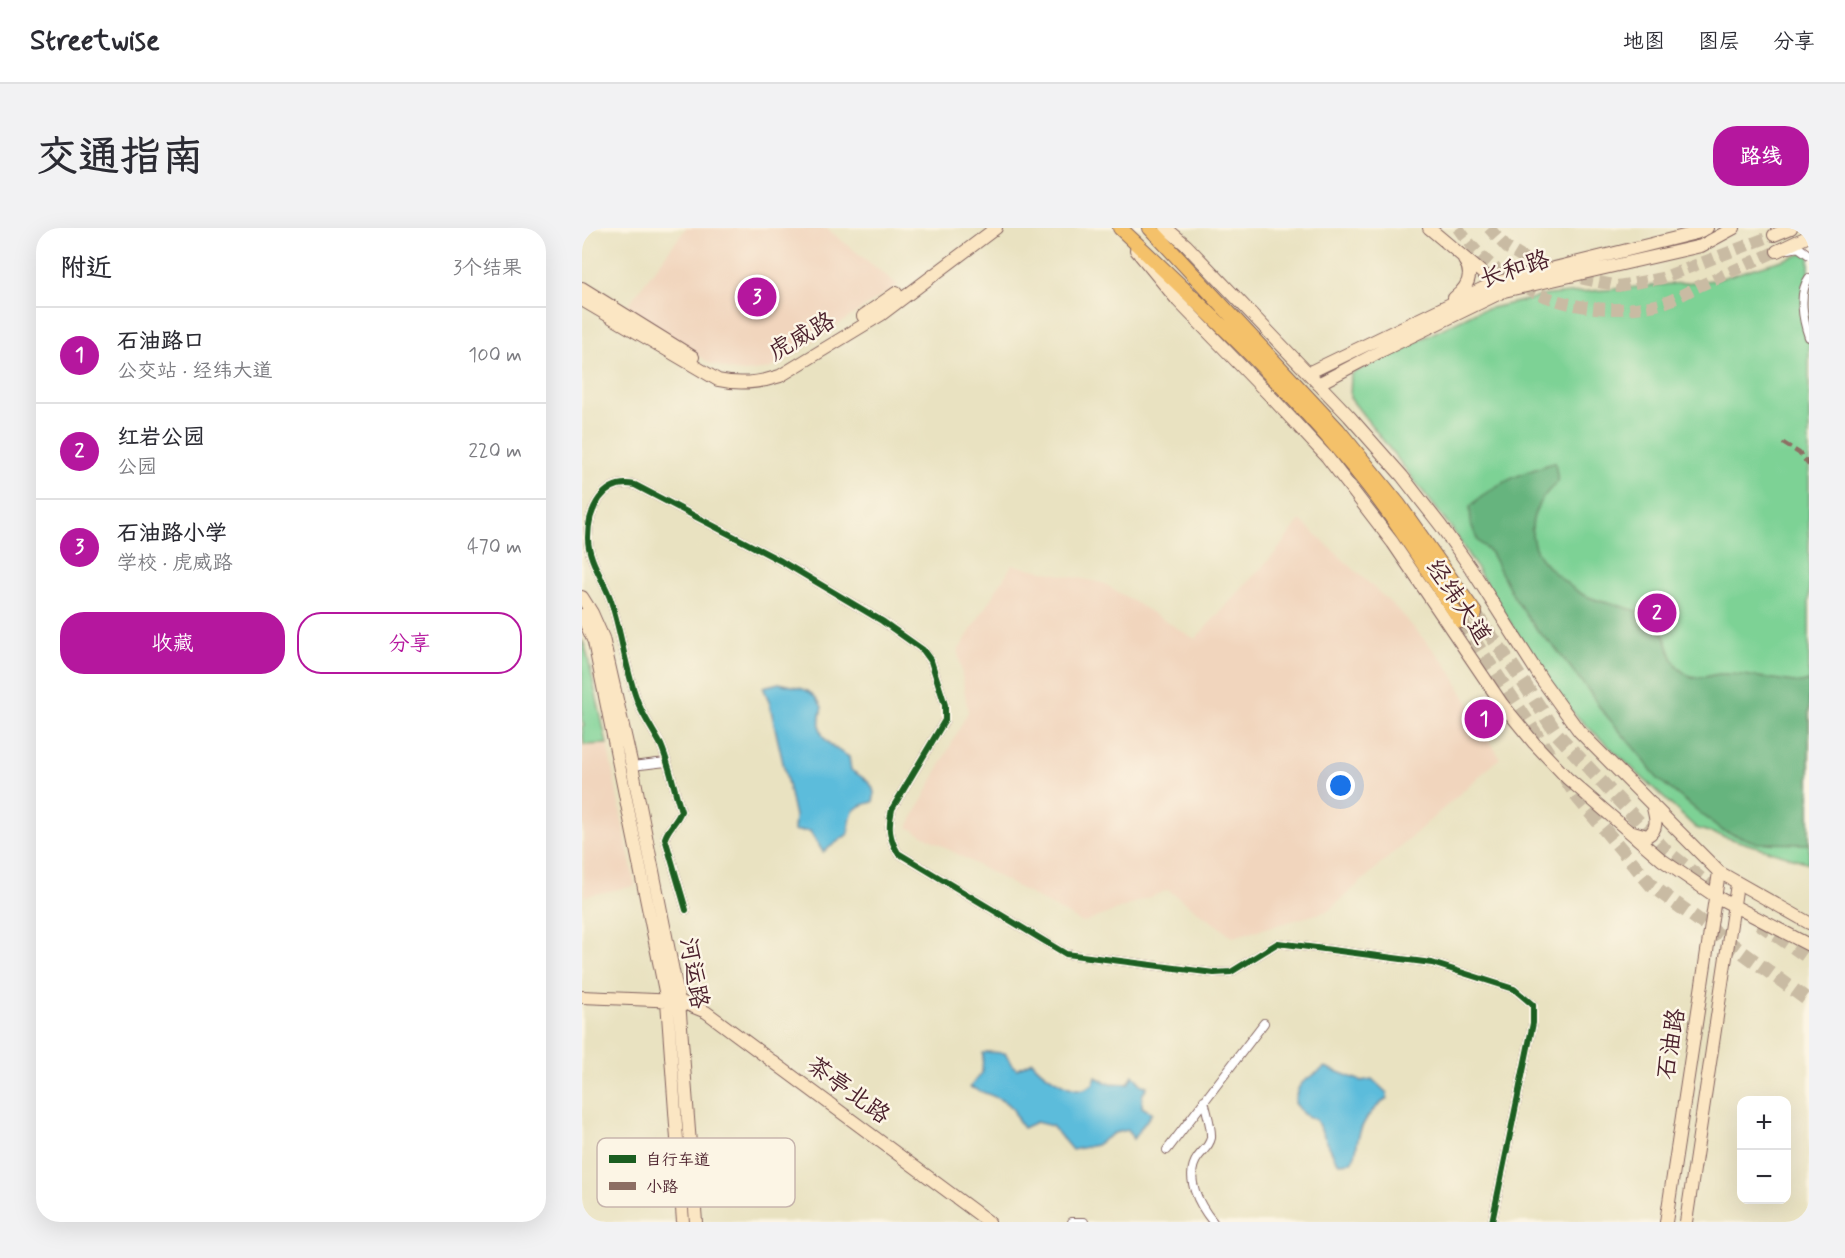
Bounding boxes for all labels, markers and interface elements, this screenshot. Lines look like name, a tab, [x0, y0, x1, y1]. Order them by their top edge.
text: Streetwise	[30, 23, 160, 60]
text: 地图	[1623, 28, 1665, 56]
text: 图层	[1698, 28, 1740, 56]
text: 分享	[1773, 28, 1815, 56]
button: 路线	[1713, 126, 1809, 186]
text: 交通指南	[36, 131, 204, 186]
street label: 长和路	[1476, 244, 1554, 296]
text: 附近	[60, 252, 112, 286]
text: 3个结果	[453, 255, 522, 282]
pin: 3	[738, 274, 777, 320]
street label: 虎威路	[763, 306, 841, 368]
text: 石油路口	[117, 328, 205, 356]
text: 1	[75, 342, 84, 369]
text: 100 m	[468, 342, 522, 369]
text: 公交站 · 经纬大道	[117, 358, 272, 385]
text: 红岩公园	[117, 424, 205, 452]
text: 2	[75, 438, 84, 465]
text: 220 m	[468, 438, 522, 465]
text: 公园	[117, 454, 157, 481]
text: 石油路小学	[117, 520, 227, 548]
text: 3	[75, 534, 84, 561]
text: 470 m	[467, 534, 522, 561]
text: 学校 · 虎威路	[117, 550, 232, 577]
street label: 经纬大道	[1418, 554, 1498, 650]
pin: 2	[1638, 590, 1676, 636]
button: 收藏	[60, 612, 285, 674]
button: 分享	[297, 612, 522, 674]
pin: 1	[1464, 696, 1504, 742]
your location	[1326, 771, 1355, 800]
street label: 河运路	[671, 935, 715, 1011]
street label: 石油路	[1651, 1006, 1693, 1082]
street label: 茶亭北路	[800, 1050, 896, 1132]
map controls	[1737, 1096, 1791, 1204]
button: +	[1737, 1096, 1791, 1150]
legend	[597, 1138, 795, 1207]
text: 自行车道	[646, 1150, 710, 1171]
button: −	[1737, 1150, 1791, 1204]
text: 小路	[646, 1177, 678, 1198]

